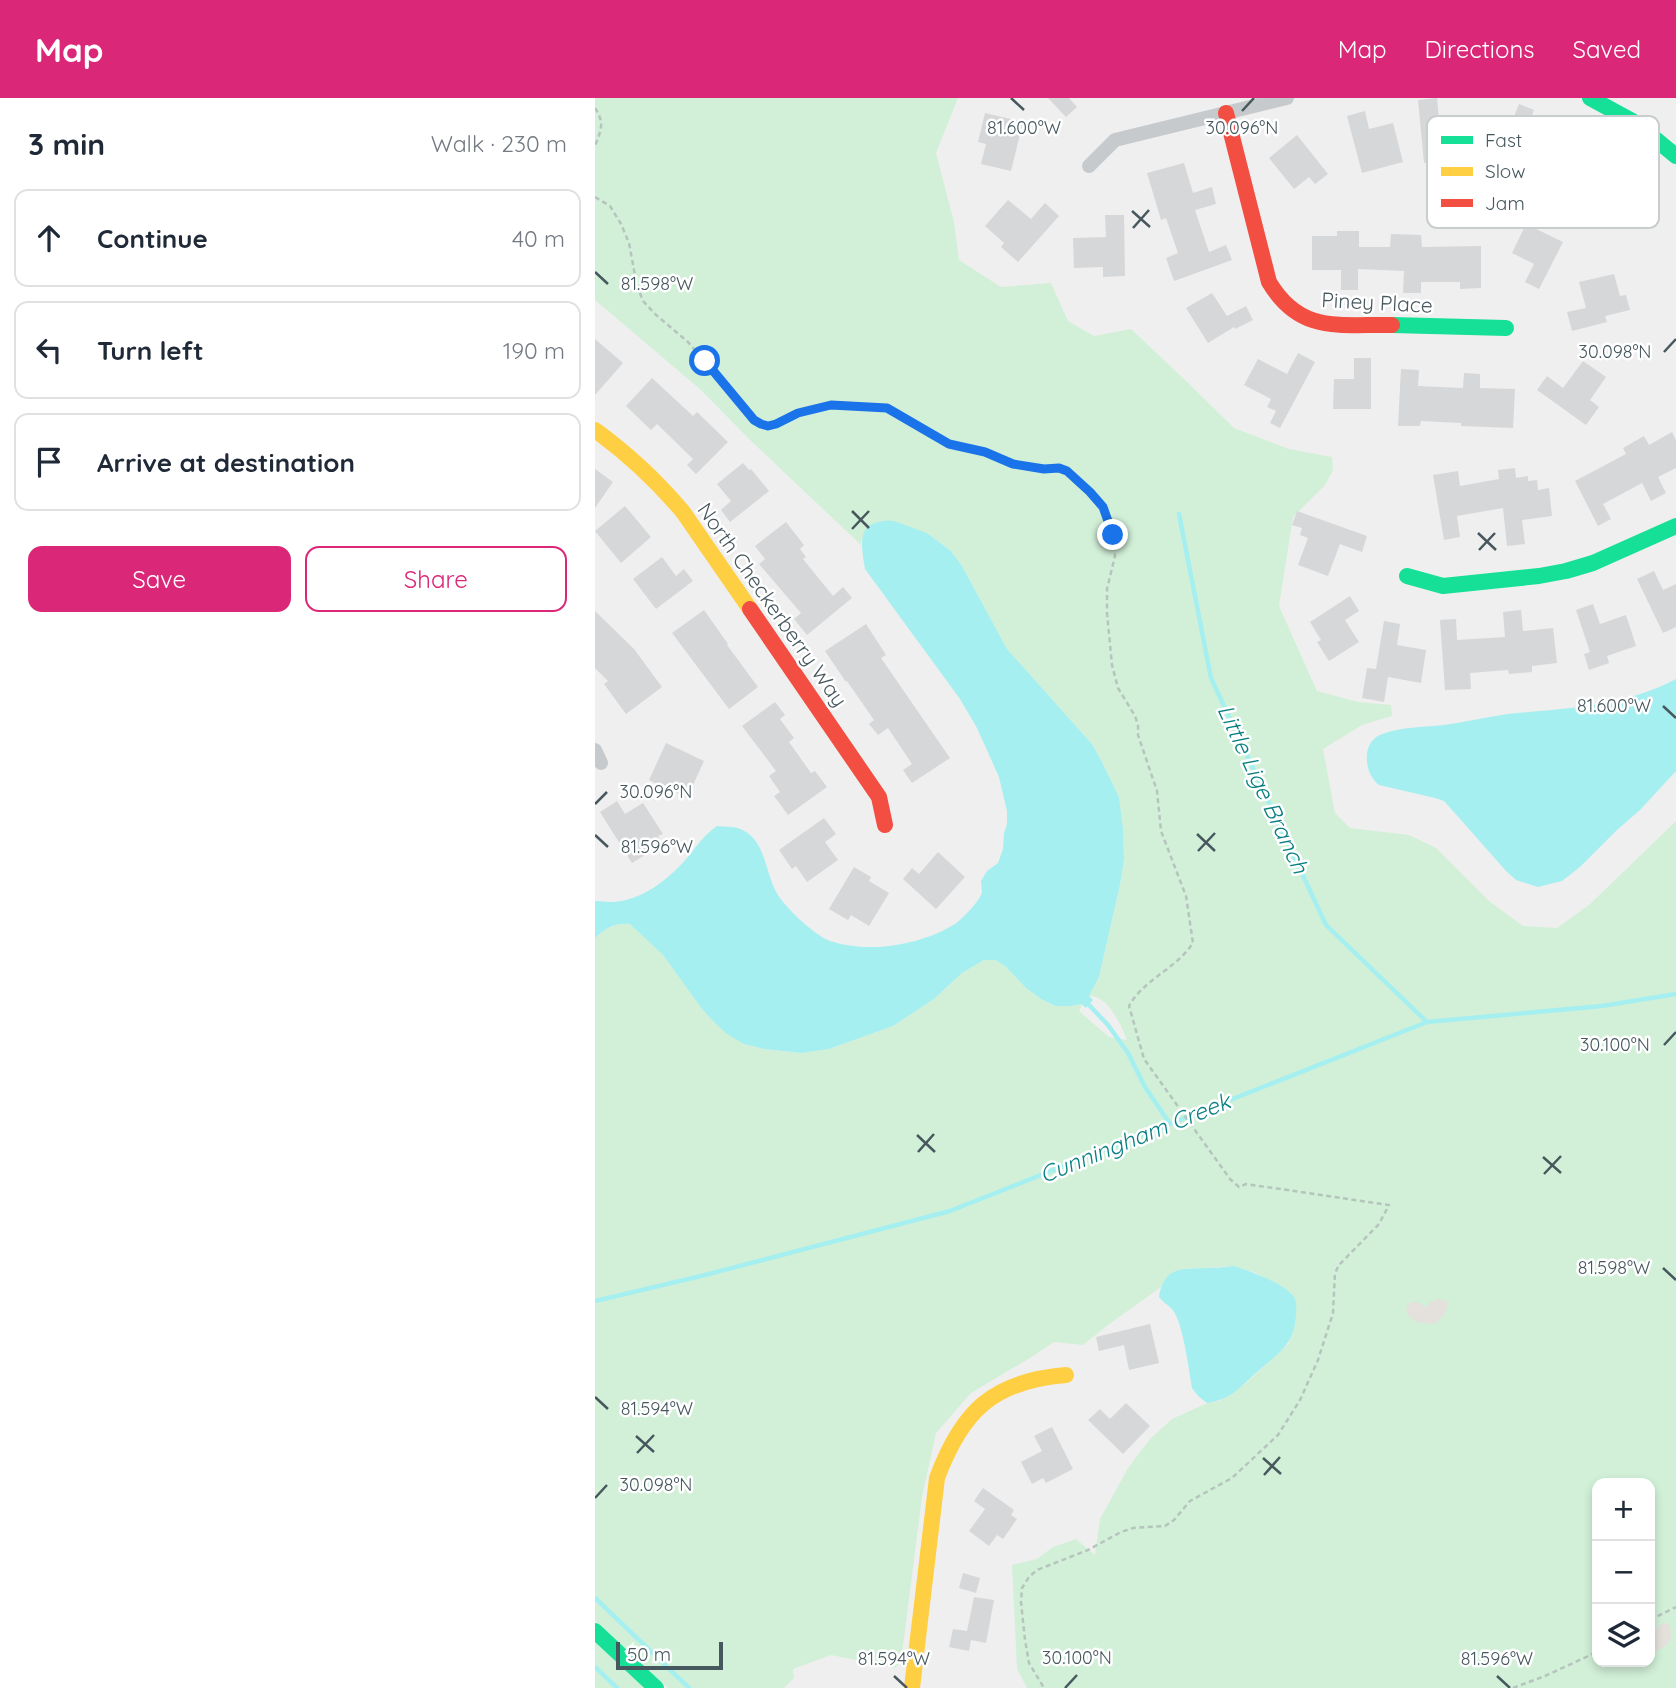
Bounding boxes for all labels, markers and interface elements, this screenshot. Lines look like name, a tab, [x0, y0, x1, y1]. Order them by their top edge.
text: Map	[35, 29, 103, 70]
text: Map	[1338, 34, 1387, 64]
text: Directions	[1425, 34, 1535, 64]
text: Saved	[1573, 34, 1641, 64]
text: 81.600°W	[987, 116, 1061, 139]
text: 30.096°N	[1206, 116, 1278, 139]
legend	[1427, 116, 1659, 228]
text: 3 min	[28, 125, 105, 163]
text: Fast	[1485, 128, 1522, 152]
text: Walk · 230 m	[431, 129, 567, 158]
text: Slow	[1485, 159, 1526, 183]
text: Jam	[1485, 191, 1525, 215]
icon: ahead	[30, 219, 68, 257]
text: Continue	[97, 222, 208, 255]
text: 40 m	[512, 224, 565, 253]
text: 81.598°W	[621, 272, 693, 295]
street label: Piney Place	[1321, 286, 1433, 318]
icon: left	[30, 331, 68, 369]
text: Turn left	[97, 334, 204, 367]
text: 190 m	[503, 336, 565, 365]
text: 30.098°N	[1579, 340, 1651, 363]
route start	[689, 345, 720, 376]
icon: arrive	[30, 443, 68, 481]
text: Arrive at destination	[97, 446, 355, 479]
street label: North Checkerberry Way	[692, 497, 853, 711]
route end	[1097, 519, 1128, 550]
button: Save	[28, 546, 291, 612]
button: Share	[305, 546, 567, 612]
text: 81.600°W	[1577, 694, 1651, 717]
water label: Little Lige Branch	[1212, 700, 1316, 879]
text: 30.096°N	[620, 780, 692, 803]
text: 81.596°W	[621, 835, 693, 858]
text: 30.100°N	[1580, 1033, 1650, 1056]
water label: Cunningham Creek	[1035, 1085, 1236, 1189]
text: 81.598°W	[1578, 1256, 1650, 1279]
text: 81.594°W	[621, 1397, 693, 1420]
text: 30.098°N	[620, 1473, 692, 1496]
map controls	[1592, 1478, 1655, 1667]
button: +	[1592, 1478, 1655, 1541]
button: −	[1592, 1541, 1655, 1604]
button: layers	[1592, 1604, 1655, 1667]
scale bar	[616, 1639, 723, 1671]
text: 50 m	[627, 1642, 671, 1666]
text: 30.100°N	[1042, 1646, 1112, 1669]
text: 81.594°W	[858, 1647, 930, 1670]
text: 81.596°W	[1461, 1647, 1533, 1670]

